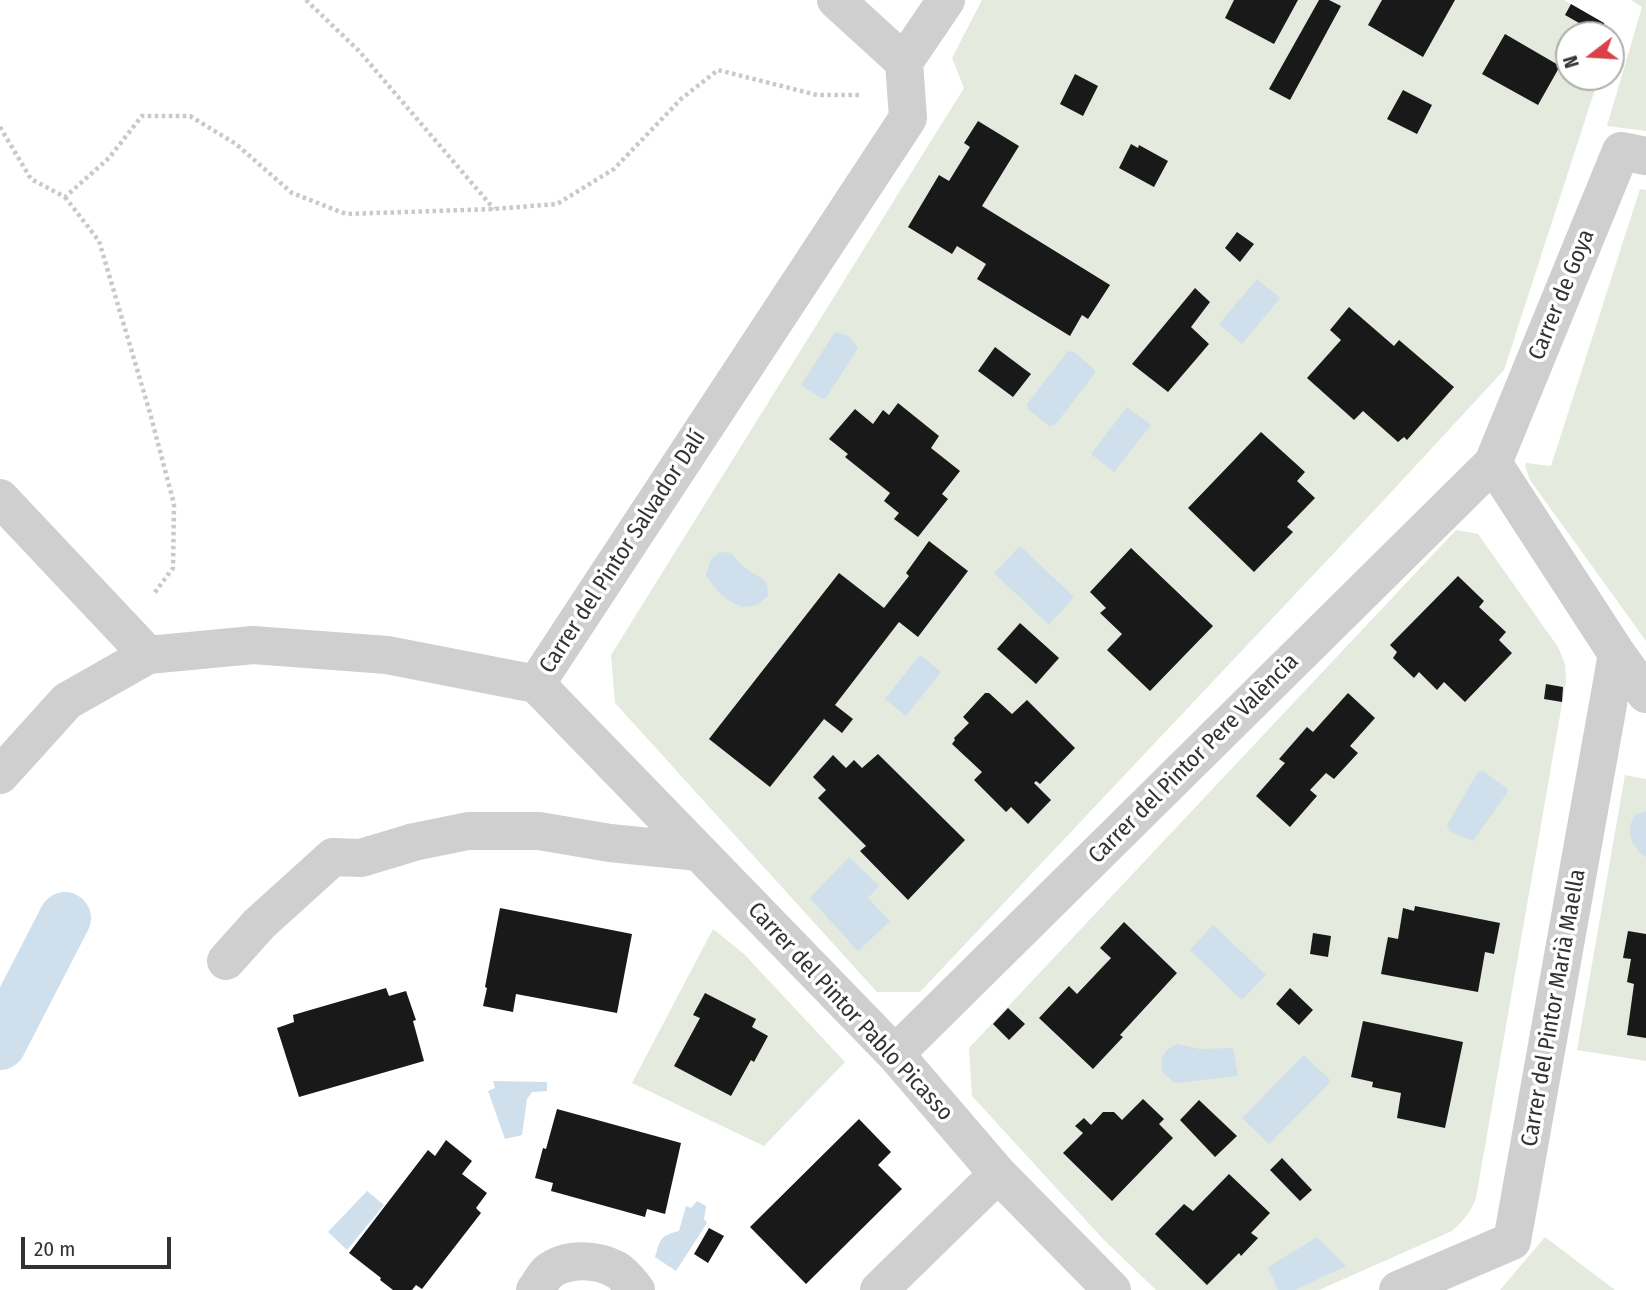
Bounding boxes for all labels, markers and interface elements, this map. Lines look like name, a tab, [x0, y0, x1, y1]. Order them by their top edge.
north arrow	[1555, 21, 1625, 91]
text: N	[1559, 53, 1584, 71]
street label: Carrer de Goya	[1523, 226, 1601, 364]
street label: Carrer del Pintor Salvador Dalí	[534, 425, 712, 679]
street label: Carrer del Pintor Pere València	[1083, 648, 1305, 870]
street label: Carrer del Pintor Marià Maella	[1516, 867, 1592, 1149]
street label: Carrer del Pintor Pablo Picasso	[741, 897, 959, 1127]
scale bar	[24, 1224, 175, 1268]
text: 20 m	[34, 1236, 75, 1262]

